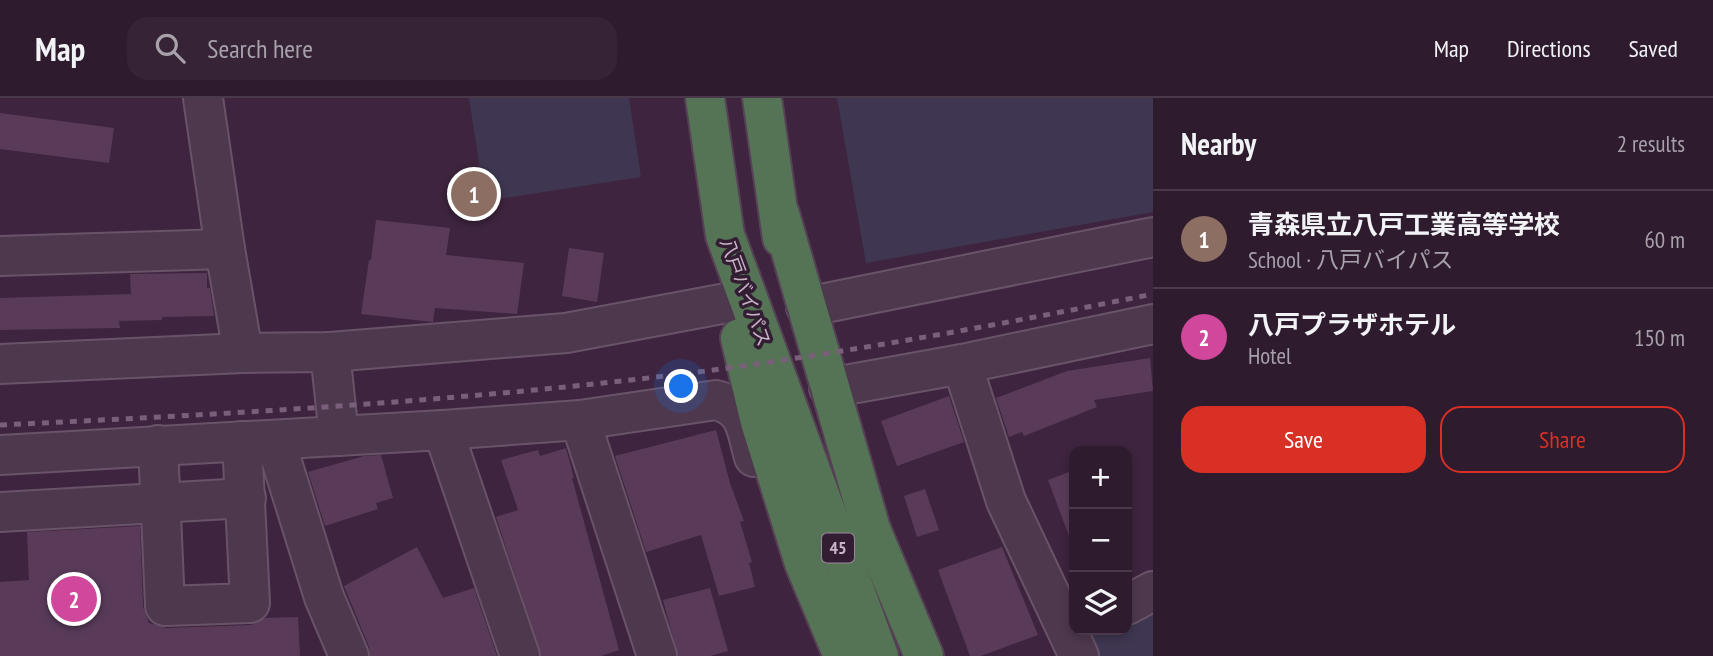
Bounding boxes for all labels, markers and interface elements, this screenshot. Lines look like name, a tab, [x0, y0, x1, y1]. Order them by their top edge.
search box	[127, 17, 617, 80]
text: Map	[35, 27, 85, 70]
icon: search	[151, 29, 189, 67]
text: Search here	[207, 32, 313, 65]
text: Map	[1434, 33, 1469, 64]
text: Directions	[1507, 33, 1591, 64]
text: Saved	[1629, 33, 1678, 64]
text: Nearby	[1181, 124, 1256, 163]
text: 2 results	[1617, 129, 1685, 158]
pin: 1	[451, 168, 497, 220]
text: 青森県立八戸工業高等学校	[1248, 208, 1560, 241]
text: 1	[1199, 225, 1210, 254]
text: 60 m	[1644, 225, 1685, 254]
street label: 八戸バイパス	[715, 235, 777, 349]
text: School · 八戸バイパス	[1248, 245, 1454, 274]
text: 八戸プラザホテル	[1248, 308, 1456, 341]
text: 2	[1199, 323, 1210, 352]
text: 150 m	[1634, 323, 1685, 352]
text: Hotel	[1248, 341, 1291, 370]
your location	[664, 369, 698, 403]
button: Save	[1181, 406, 1426, 473]
button: Share	[1440, 406, 1685, 473]
map controls	[1069, 446, 1132, 635]
button: +	[1069, 446, 1132, 509]
button: −	[1069, 509, 1132, 572]
road number: 45	[822, 534, 854, 562]
button: layers	[1069, 572, 1132, 635]
pin: 2	[51, 573, 97, 625]

